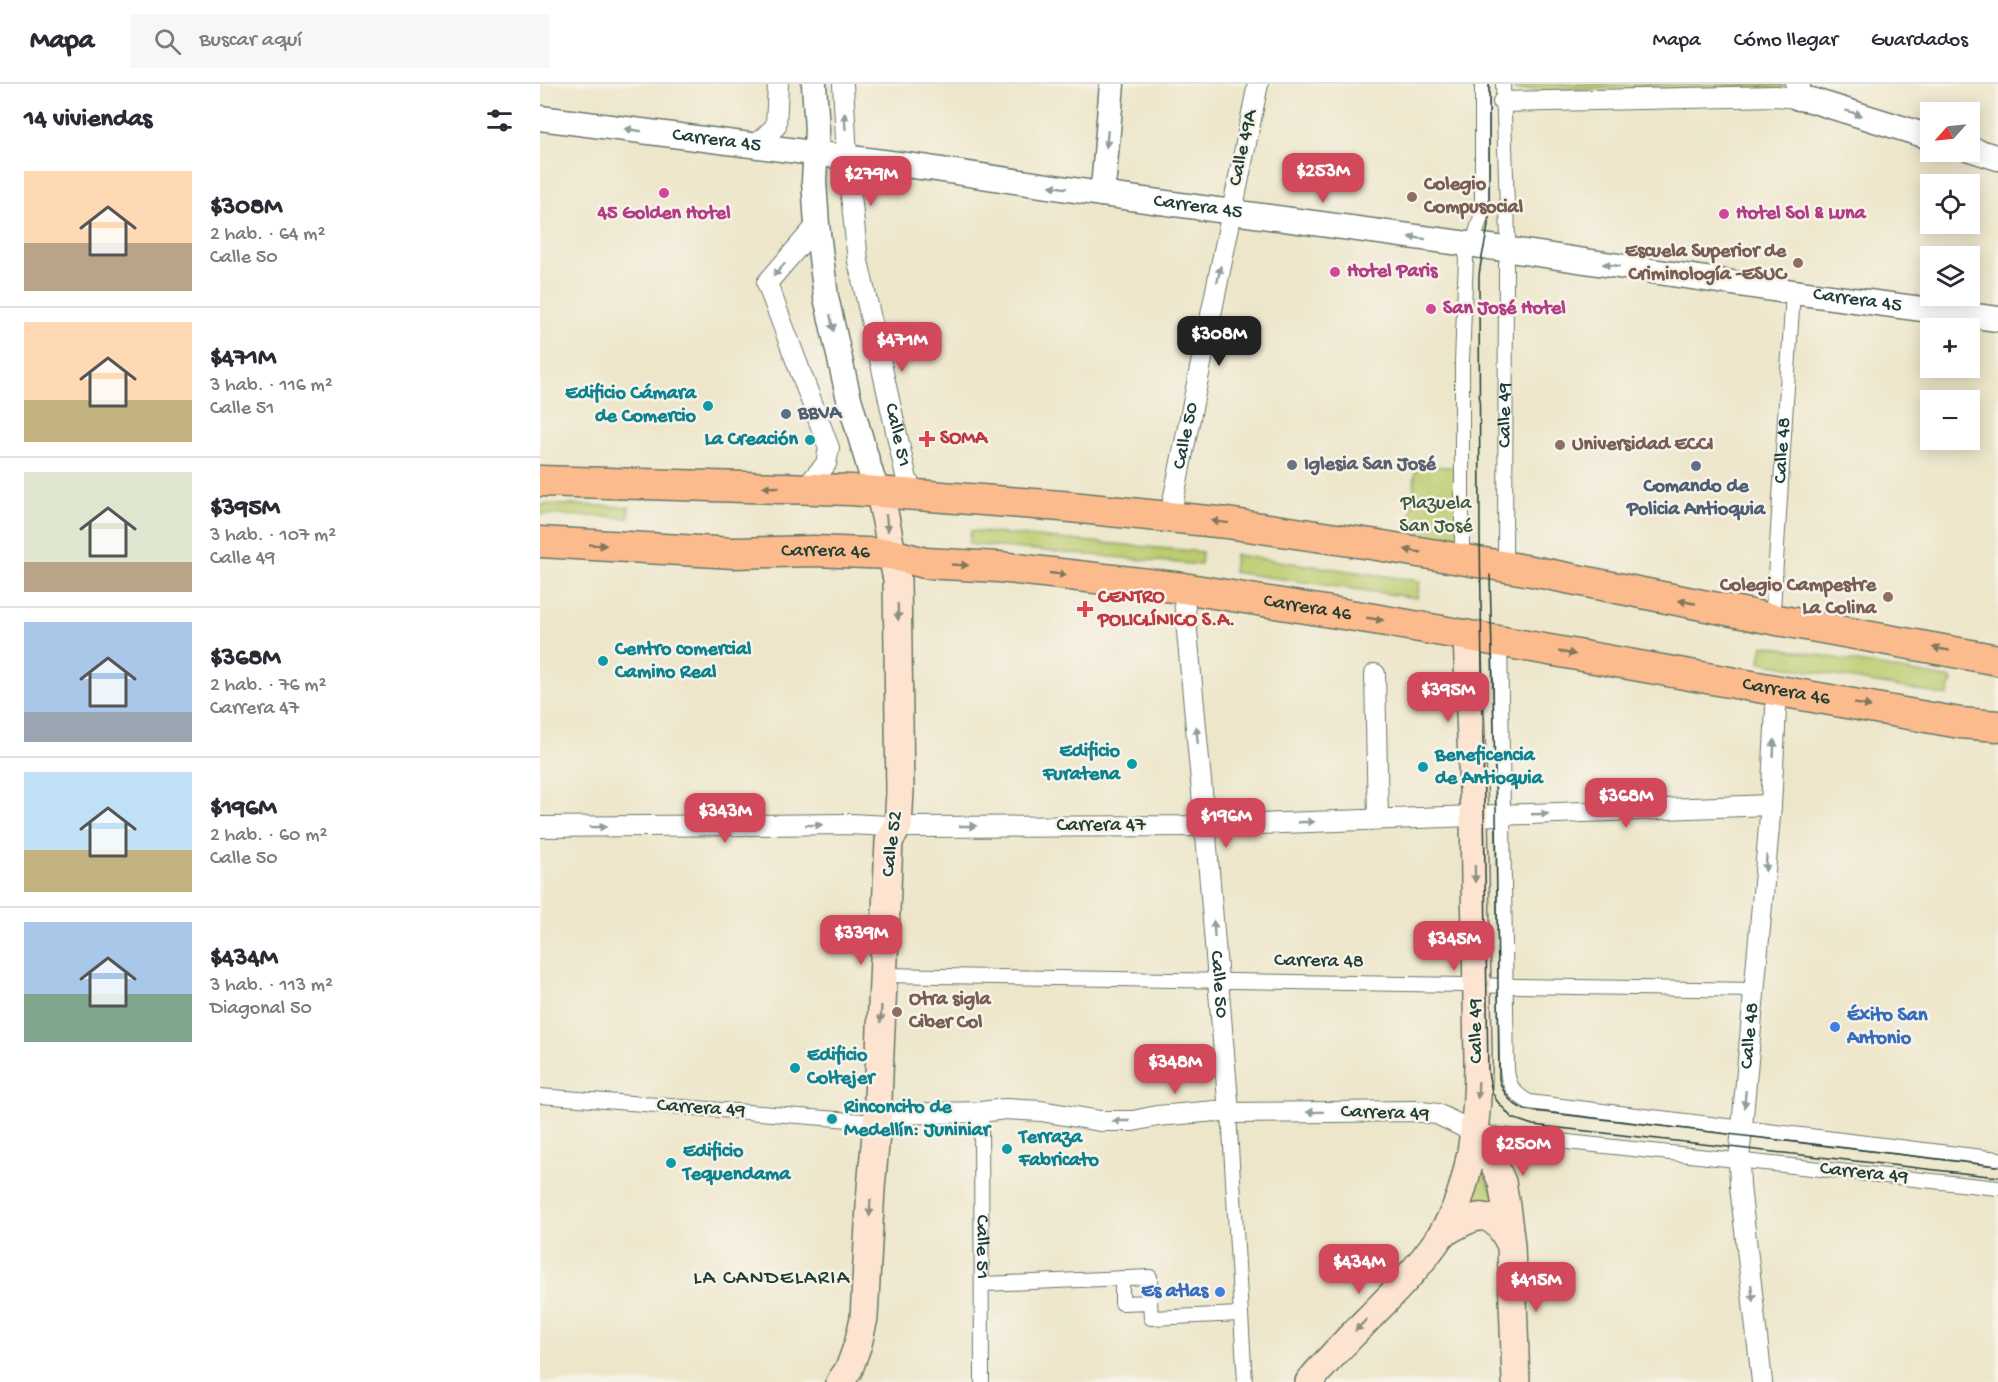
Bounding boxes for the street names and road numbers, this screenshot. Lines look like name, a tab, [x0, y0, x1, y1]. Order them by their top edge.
street label: Calle 49A	[1225, 107, 1264, 188]
street label: Carrera 45	[671, 124, 762, 158]
street label: Carrera 45	[1152, 190, 1244, 225]
street label: Carrera 45	[1812, 283, 1903, 318]
street label: Calle 49	[1494, 382, 1517, 448]
street label: Calle 50	[1168, 400, 1204, 471]
street label: Calle 51	[879, 401, 915, 469]
street label: Calle 48	[1769, 416, 1797, 484]
street label: Carrera 46	[781, 539, 871, 565]
street label: Carrera 46	[1262, 590, 1354, 627]
street label: Carrera 46	[1740, 673, 1833, 711]
street label: Calle 52	[878, 810, 908, 878]
street label: Carrera 47	[1056, 815, 1146, 838]
street label: Calle 50	[1204, 950, 1233, 1019]
street label: Carrera 48	[1274, 950, 1364, 974]
street label: Calle 49	[1465, 998, 1489, 1064]
street label: Calle 48	[1736, 1002, 1765, 1070]
street label: Carrera 49	[656, 1094, 746, 1124]
street label: Carrera 49	[1340, 1101, 1430, 1127]
street label: Carrera 49	[1819, 1158, 1909, 1190]
street label: Calle 51	[970, 1215, 993, 1279]

